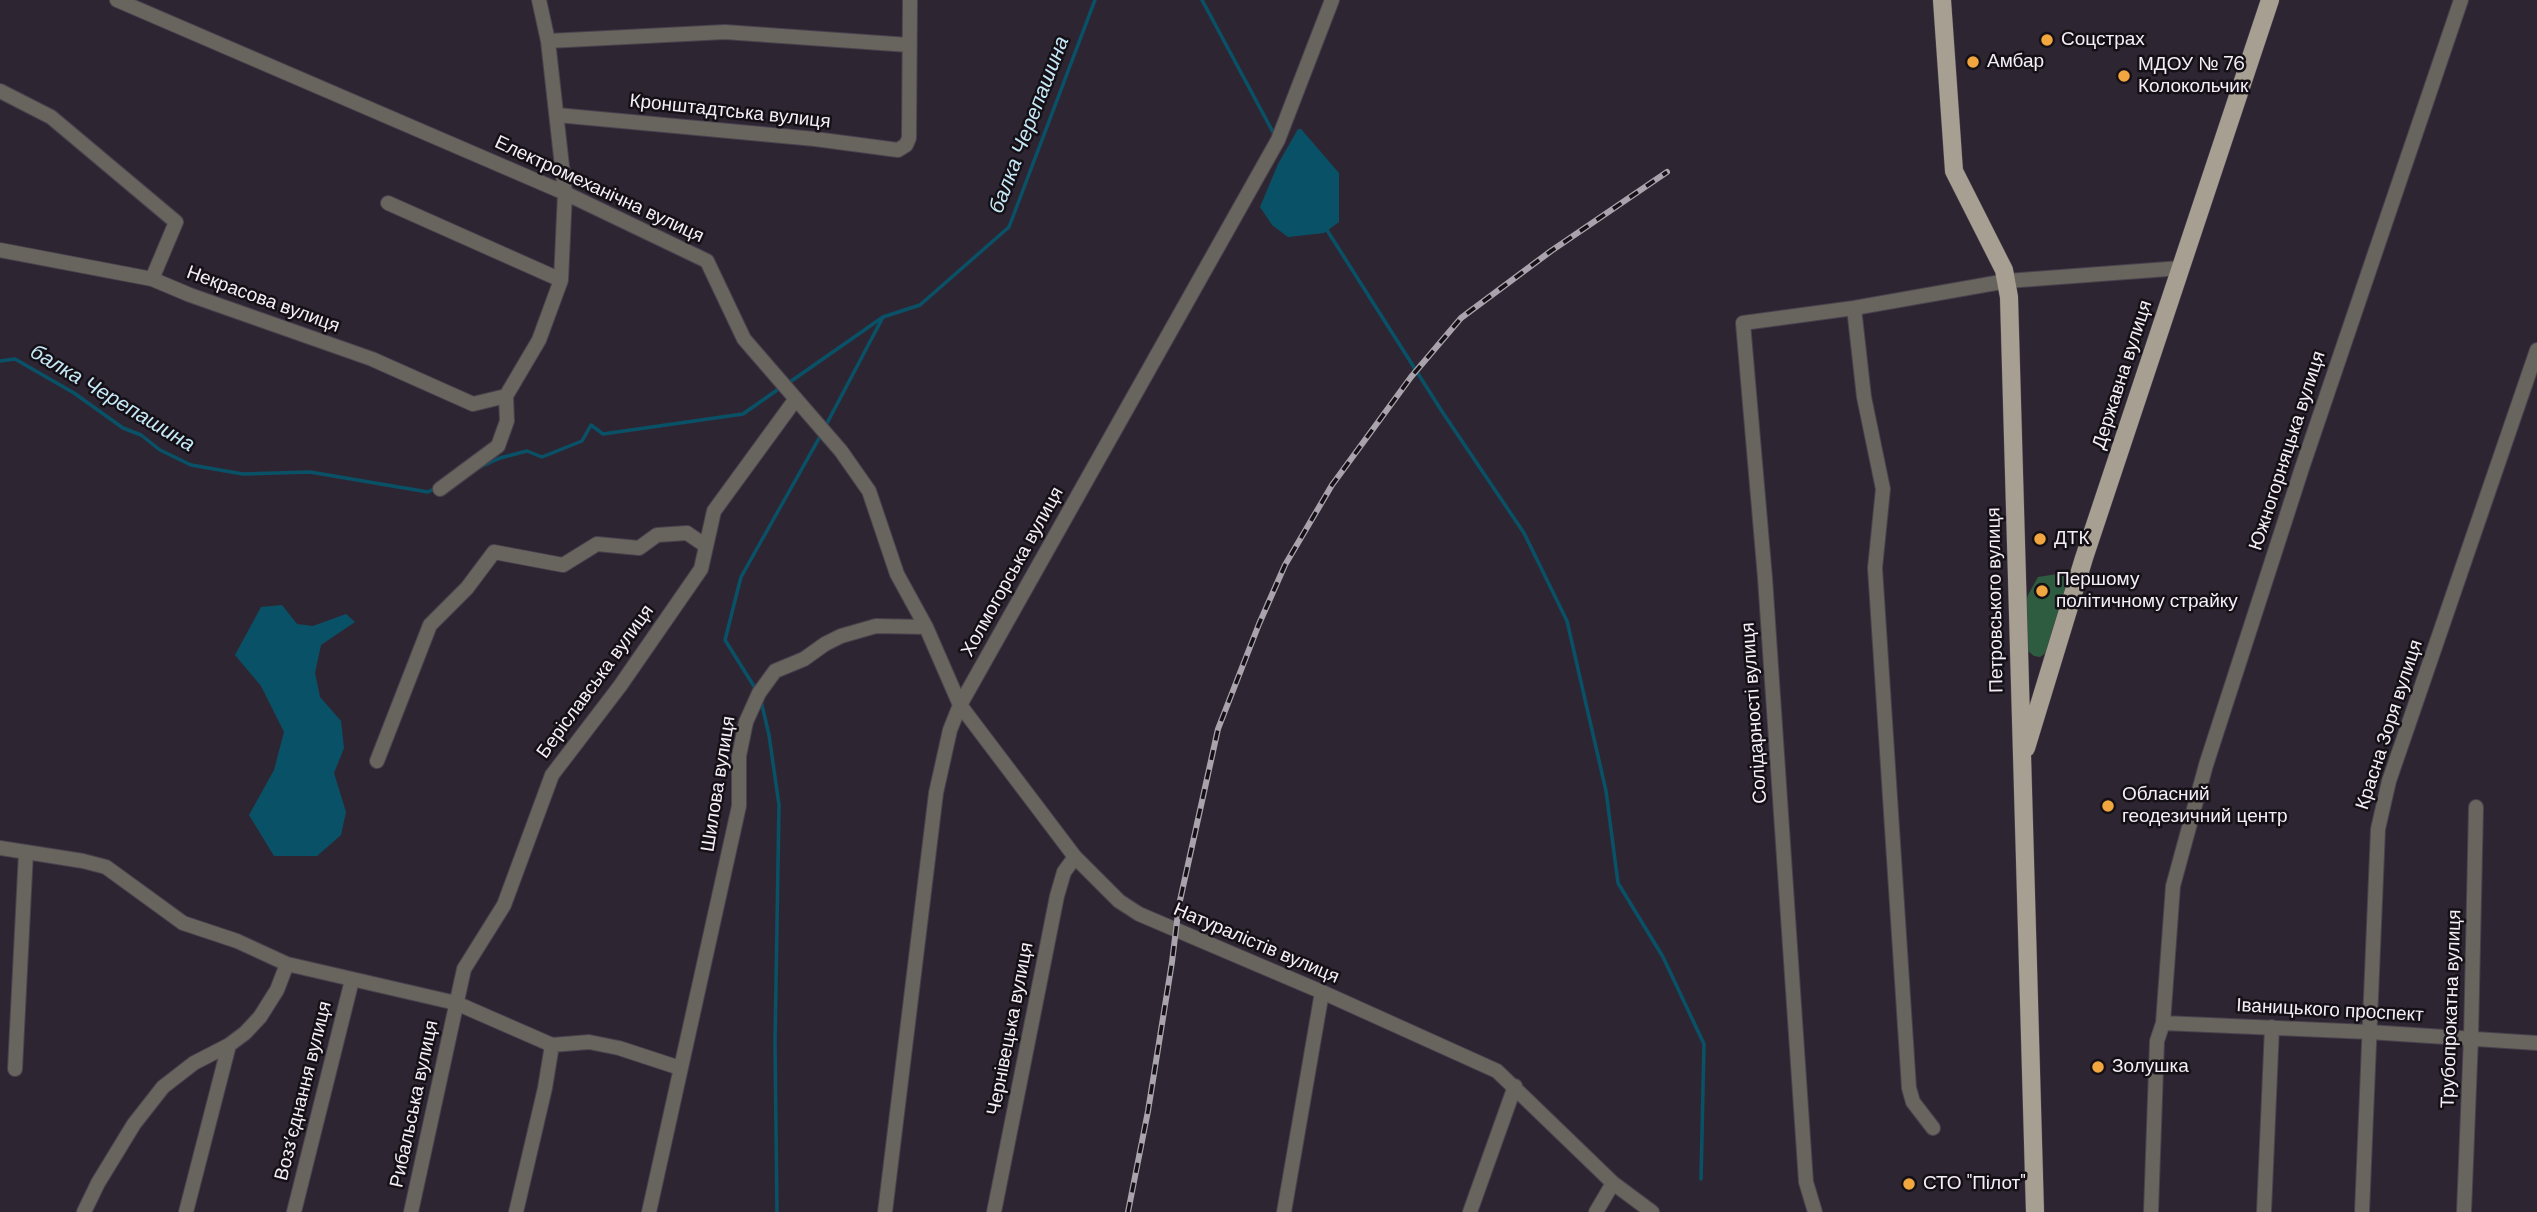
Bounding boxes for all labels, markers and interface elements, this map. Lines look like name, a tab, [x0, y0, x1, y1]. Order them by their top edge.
place label: Соцстрах	[2061, 29, 2145, 51]
marker: Соцстрах	[2039, 32, 2055, 48]
water label: балка Черепашина	[985, 33, 1075, 217]
place label: Амбар	[1987, 51, 2044, 73]
marker: Амбар	[1965, 54, 1981, 70]
place label: МДОУ № 76 Колокольчик	[2138, 54, 2248, 98]
marker: МДОУ № 76 Колокольчик	[2116, 68, 2132, 84]
street label: Кронштадтська вулиця	[628, 90, 832, 134]
street label: Електромеханічна вулиця	[491, 131, 707, 249]
street label: Некрасова вулиця	[183, 262, 343, 338]
street label: Державна вулиця	[2088, 298, 2158, 452]
water label: балка Черепашина	[25, 340, 199, 458]
street label: Южногорняцька вулиця	[2245, 348, 2331, 554]
street label: Холмогорська вулиця	[957, 483, 1069, 661]
street label: Петровського вулиця	[1983, 507, 2009, 693]
place label: ДТК	[2054, 528, 2090, 550]
marker: ДТК	[2032, 531, 2048, 547]
place label: Першому політичному страйку	[2056, 569, 2238, 613]
marker: Першому політичному страйку	[2034, 583, 2050, 599]
street label: Беріславська вулиця	[533, 601, 659, 763]
street label: Солідарності вулиця	[1737, 622, 1773, 804]
street label: Красна Зоря вулиця	[2352, 637, 2428, 813]
street label: Шилова вулиця	[697, 715, 741, 853]
place label: Обласний геодезичний центр	[2122, 784, 2287, 828]
marker: Обласний геодезичний центр	[2100, 798, 2116, 814]
street label: Натуралістів вулиця	[1170, 899, 1342, 989]
street label: Трубопрокатна вулиця	[2437, 909, 2467, 1109]
street label: Чернівецька вулиця	[983, 941, 1039, 1117]
street label: Іваницького проспект	[2236, 995, 2424, 1027]
street label: Возз’єднання вулиця	[271, 999, 337, 1183]
street label: Рибальська вулиця	[386, 1018, 444, 1190]
place label: Золушка	[2112, 1056, 2189, 1078]
marker: Золушка	[2090, 1059, 2106, 1075]
place label: СТО "Пілот"	[1923, 1173, 2026, 1195]
marker: СТО "Пілот"	[1901, 1176, 1917, 1192]

